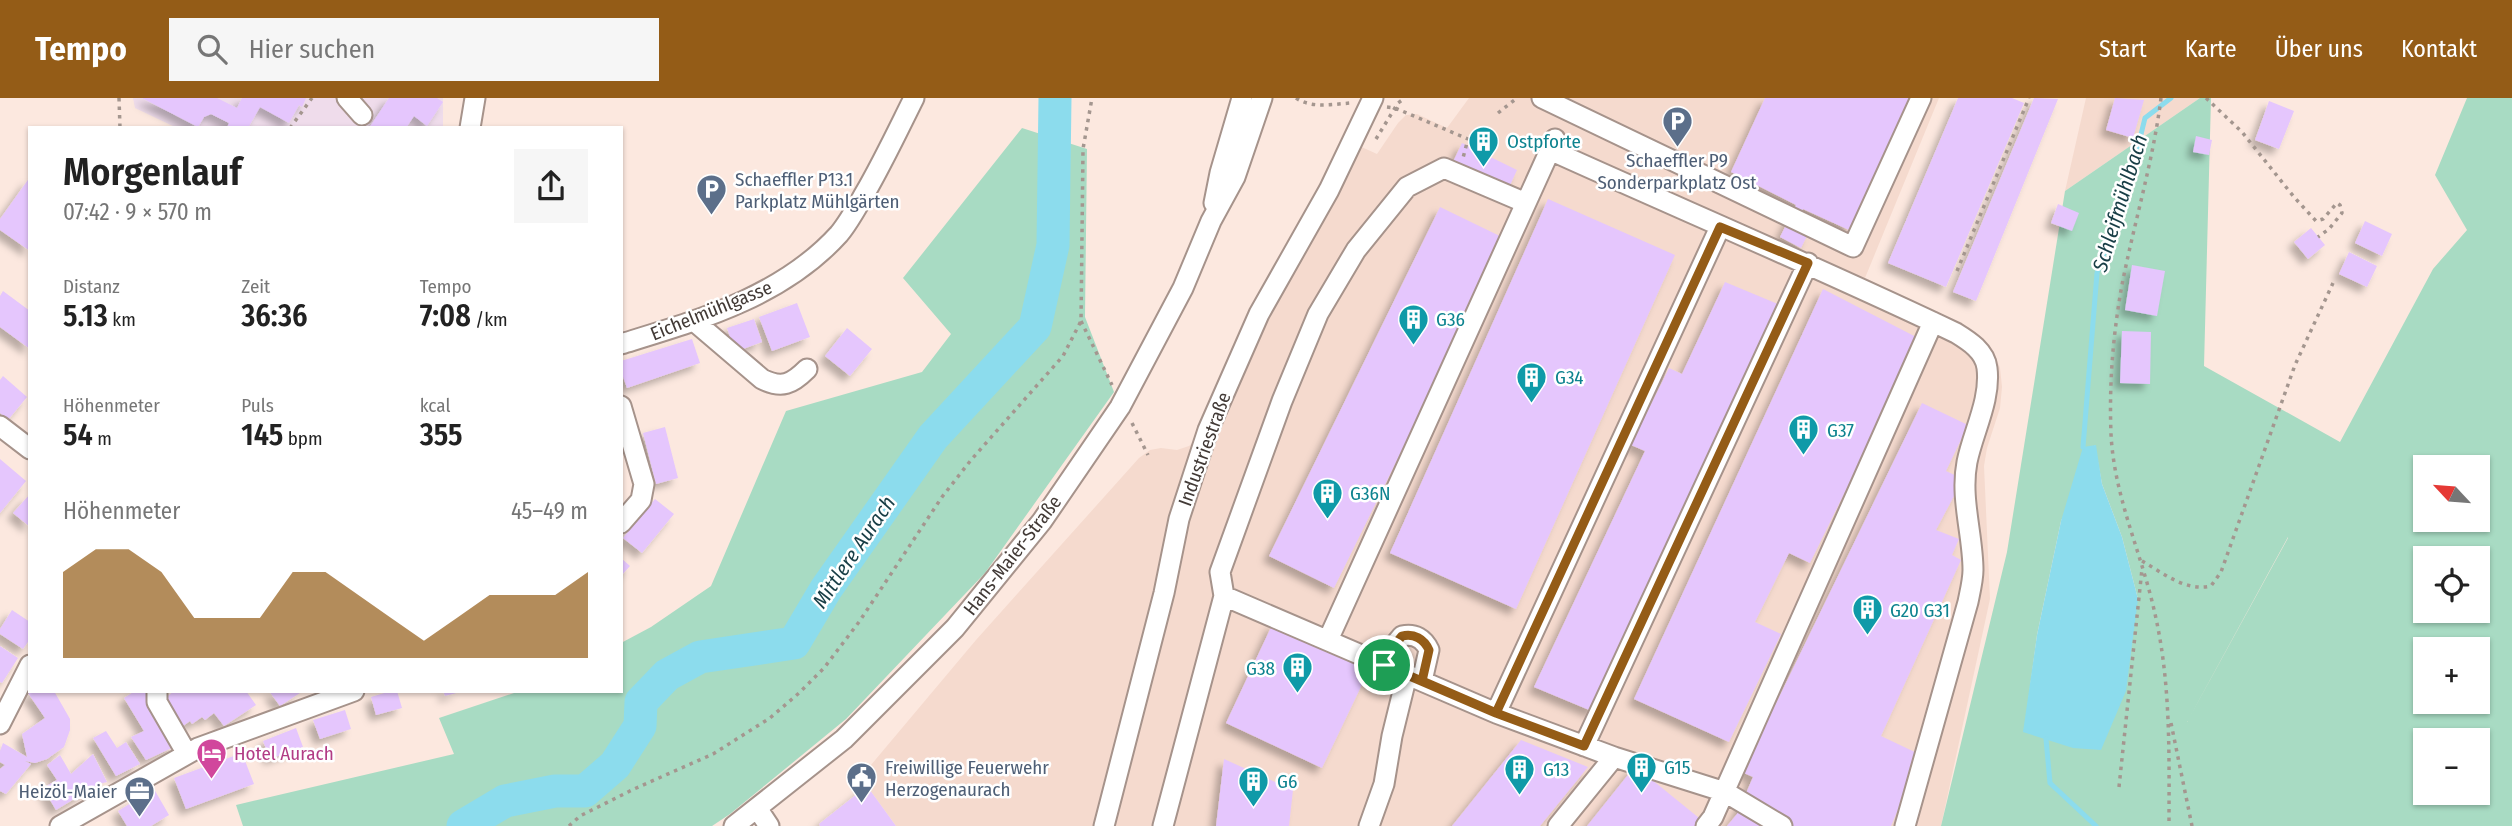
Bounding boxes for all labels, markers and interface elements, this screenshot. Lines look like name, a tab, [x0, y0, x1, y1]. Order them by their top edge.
search box	[169, 18, 659, 81]
text: Tempo	[35, 29, 127, 69]
icon: search	[193, 30, 231, 68]
text: Hier suchen	[249, 34, 375, 65]
text: Start	[2099, 35, 2147, 63]
text: Karte	[2185, 35, 2237, 63]
text: Über uns	[2275, 35, 2363, 63]
text: Kontakt	[2401, 35, 2477, 63]
parking icon: Schaeffler P9 Sonderparkplatz Ost	[1660, 104, 1694, 148]
building icon: Ostpforte	[1467, 124, 1501, 168]
place label: Ostpforte	[1507, 130, 1581, 153]
water label: Schleifmühlbach	[2086, 131, 2153, 276]
text: Morgenlauf	[63, 149, 242, 195]
button: share	[514, 149, 588, 223]
place label: Schaeffler P9 Sonderparkplatz Ost	[1597, 149, 1757, 194]
place label: Schaeffler P13.1 Parkplatz Mühlgärten	[735, 168, 900, 213]
parking icon: Schaeffler P13.1 Parkplatz Mühlgärten	[695, 173, 729, 217]
text: 07:42 · 9 × 570 m	[63, 198, 212, 226]
text: Distanz	[63, 275, 120, 298]
text: Zeit	[241, 275, 270, 298]
text: Tempo	[420, 275, 472, 298]
street label: Eichelmühlgasse	[647, 276, 775, 345]
text: 5.13	[63, 298, 108, 334]
text: 36:36	[241, 298, 308, 334]
text: 7:08	[420, 298, 471, 334]
building icon: G36	[1396, 302, 1430, 346]
text: km	[108, 308, 136, 331]
text: /km	[471, 308, 508, 331]
place label: G36	[1436, 308, 1465, 331]
building icon: G34	[1515, 360, 1549, 404]
place label: G34	[1555, 366, 1584, 389]
street label: Industriestraße	[1173, 389, 1236, 509]
text: Höhenmeter	[63, 394, 160, 417]
text: Puls	[241, 394, 274, 417]
text: kcal	[420, 394, 450, 417]
building icon: G37	[1787, 413, 1821, 457]
text: 54	[63, 417, 93, 453]
text: 145	[241, 417, 283, 453]
text: 355	[420, 417, 463, 453]
place label: G37	[1827, 419, 1854, 442]
text: m	[93, 427, 112, 450]
text: bpm	[283, 427, 323, 450]
north arrow	[2413, 455, 2490, 532]
map controls	[2413, 455, 2490, 805]
building icon: G36N	[1310, 476, 1344, 520]
place label: G36N	[1350, 482, 1390, 505]
water label: Mittlere Aurach	[807, 491, 901, 613]
street label: Hans-Maier-Straße	[959, 491, 1066, 620]
text: Höhenmeter	[63, 497, 180, 525]
text: 45–49 m	[511, 497, 588, 525]
button: locate	[2413, 546, 2490, 623]
building icon: G20 G31	[1850, 593, 1884, 637]
place label: G20 G31	[1890, 599, 1950, 622]
pin	[1354, 635, 1414, 695]
button: +	[2413, 637, 2490, 714]
icon: arrive	[1365, 646, 1403, 684]
building icon: G38	[1281, 651, 1315, 695]
place label: G38	[1246, 657, 1275, 680]
button: −	[2413, 728, 2490, 805]
hotel icon: Hotel Aurach	[194, 736, 228, 780]
place label: Hotel Aurach	[234, 742, 334, 765]
building icon: G15	[1624, 750, 1658, 794]
building icon: G13	[1503, 752, 1537, 796]
place label: Freiwillige Feuerwehr Herzogenaurach	[885, 756, 1049, 801]
place label: G15	[1664, 756, 1690, 779]
place label: G13	[1543, 758, 1569, 781]
public building icon: Freiwillige Feuerwehr Herzogenaurach	[845, 761, 879, 805]
building icon: G6	[1237, 764, 1271, 808]
place label: G6	[1277, 770, 1297, 793]
office icon: Heizöl-Maier	[123, 774, 157, 818]
place label: Heizöl-Maier	[18, 780, 117, 803]

